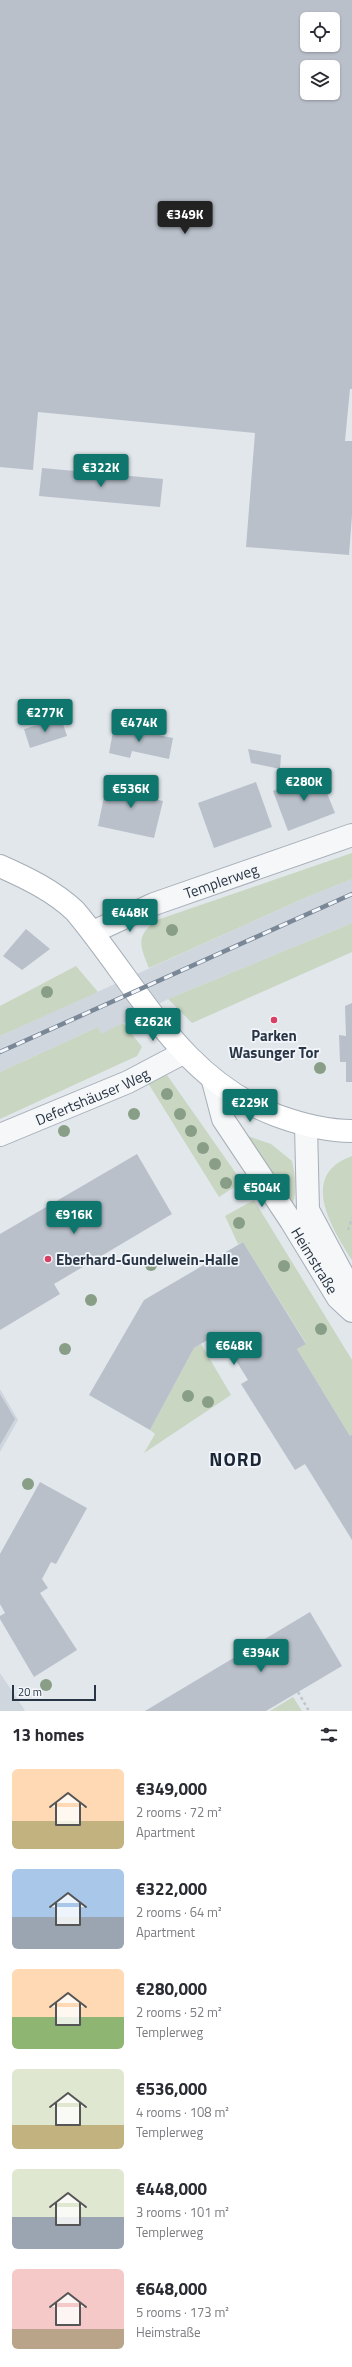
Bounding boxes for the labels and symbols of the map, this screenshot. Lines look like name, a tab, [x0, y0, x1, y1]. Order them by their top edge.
pin: €349K	[157, 201, 213, 235]
pin: €322K	[73, 454, 129, 488]
pin: €277K	[17, 699, 73, 733]
pin: €474K	[111, 709, 167, 743]
pin: €280K	[276, 768, 332, 802]
pin: €536K	[103, 775, 159, 809]
street label: Templerweg	[181, 857, 262, 904]
pin: €448K	[102, 899, 158, 933]
pin: €262K	[125, 1008, 181, 1042]
marker: Parken Wasunger Tor	[269, 1015, 279, 1025]
place label: Parken Wasunger Tor	[229, 1024, 319, 1064]
street label: Defertshäuser Weg	[32, 1061, 154, 1131]
pin: €229K	[222, 1089, 278, 1123]
pin: €504K	[234, 1174, 290, 1208]
pin: €916K	[46, 1201, 102, 1235]
street label: Heimstraße	[286, 1223, 344, 1298]
place label: Eberhard-Gundelwein-Halle	[56, 1248, 239, 1271]
marker: Eberhard-Gundelwein-Halle	[43, 1254, 53, 1264]
pin: €648K	[206, 1332, 262, 1366]
district label: NORD	[209, 1444, 263, 1473]
pin: €394K	[233, 1639, 289, 1673]
scale bar	[12, 1683, 96, 1702]

